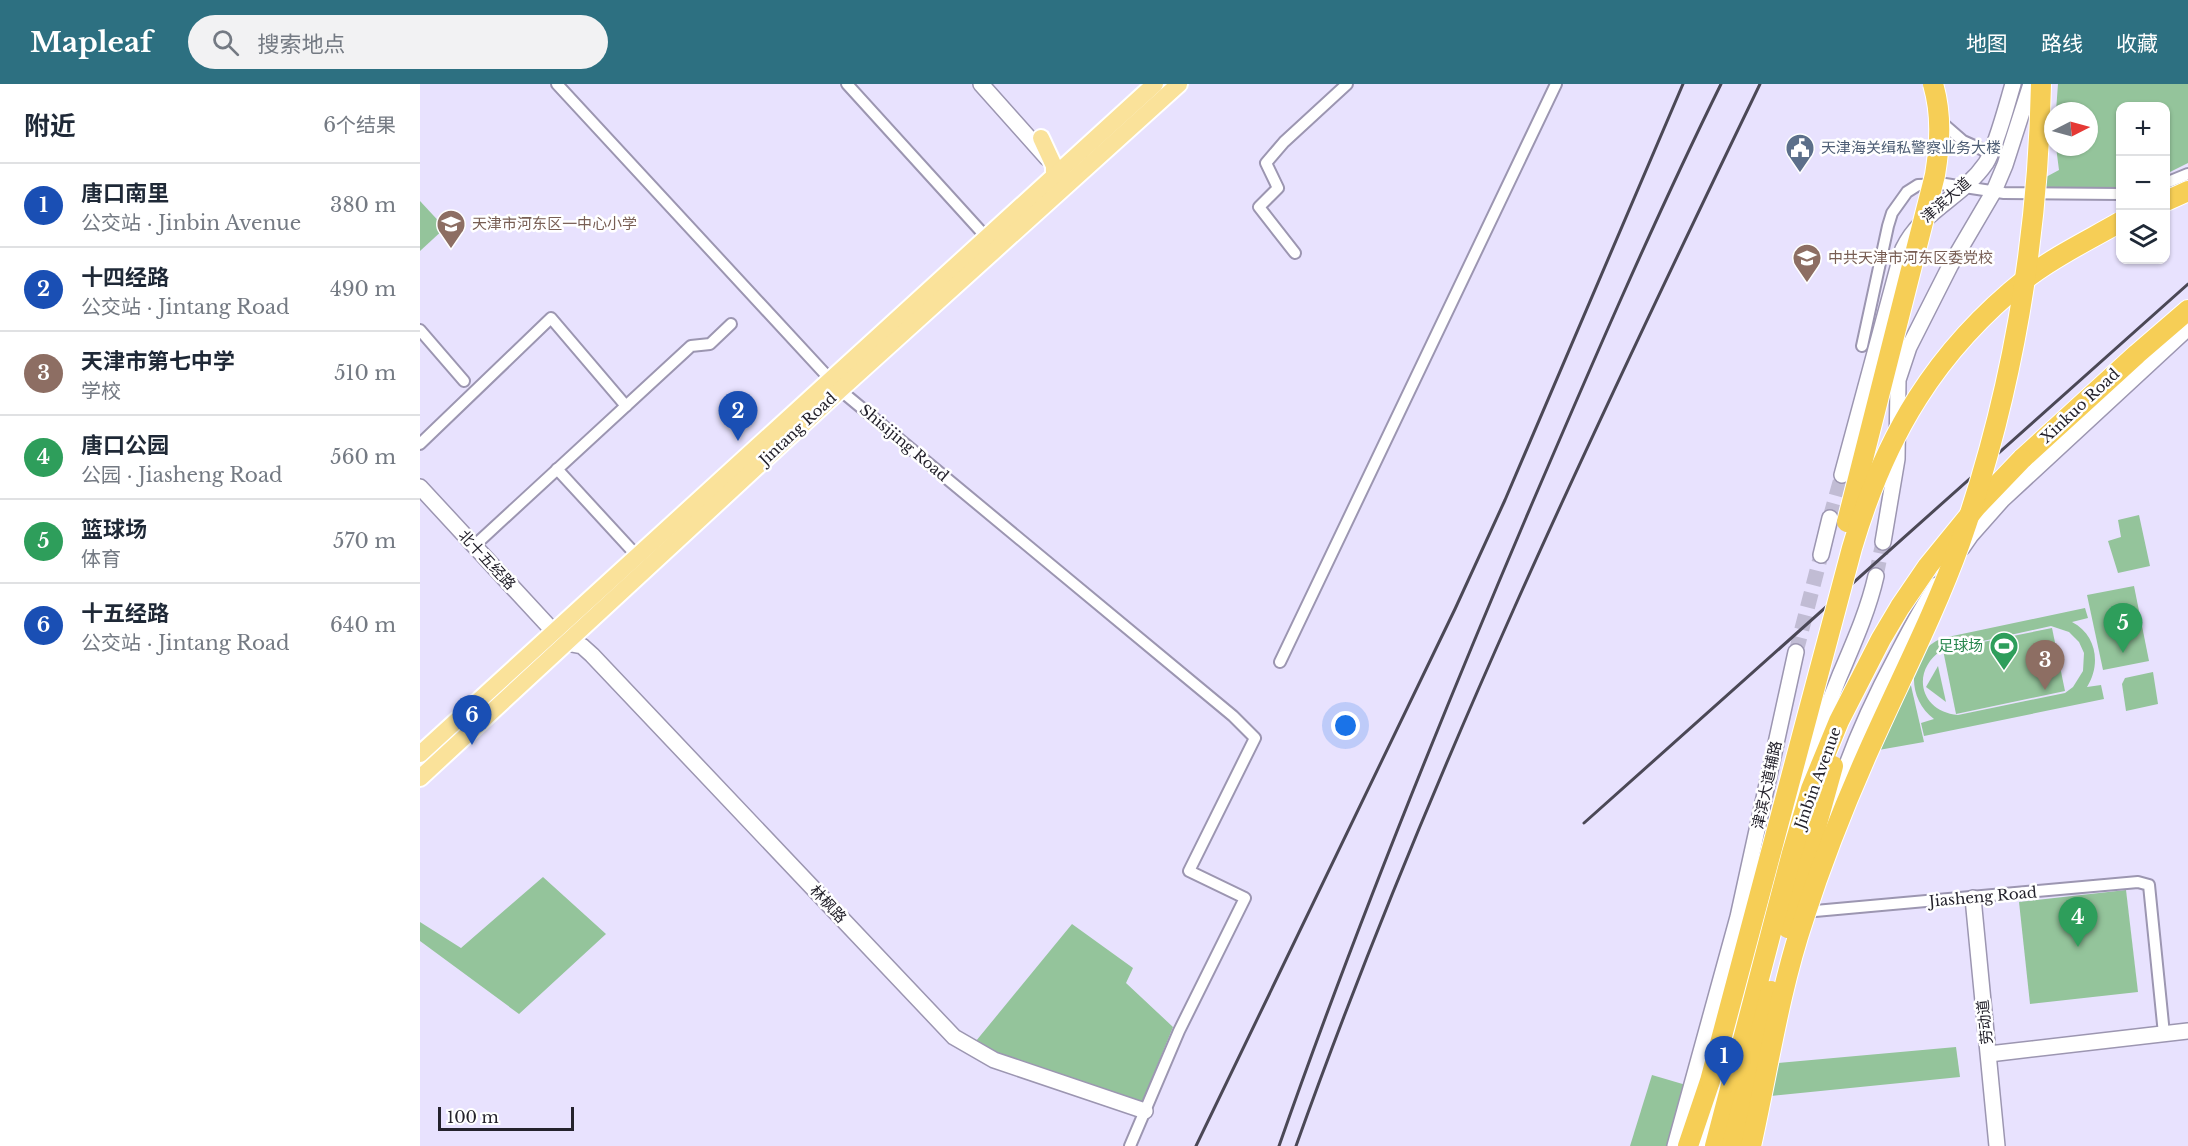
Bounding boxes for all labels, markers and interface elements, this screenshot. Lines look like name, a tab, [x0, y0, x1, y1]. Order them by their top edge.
search box	[188, 15, 608, 69]
text: Mapleaf	[30, 25, 152, 60]
icon: search	[209, 26, 242, 59]
text: 搜索地点	[257, 31, 345, 58]
text: 地图	[1966, 31, 2008, 57]
text: 路线	[2041, 31, 2083, 57]
text: 收藏	[2116, 31, 2158, 57]
north arrow	[2044, 102, 2098, 156]
map controls	[2116, 102, 2170, 264]
button: +	[2116, 102, 2170, 156]
text: 附近	[24, 110, 76, 142]
text: 6个结果	[323, 113, 396, 137]
public building icon: 天津海关缉私警察业务大楼	[1784, 132, 1816, 174]
place label: 天津海关缉私警察业务大楼	[1821, 138, 2001, 157]
button: −	[2116, 156, 2170, 210]
street label: 津滨大道	[1917, 173, 1975, 226]
text: 唐口南里	[81, 180, 169, 207]
text: 1	[39, 193, 48, 217]
text: 380 m	[330, 193, 396, 217]
school or university icon: 天津市河东区一中心小学	[435, 208, 467, 250]
button: layers	[2116, 210, 2170, 264]
text: 公交站 · Jinbin Avenue	[81, 211, 301, 235]
place label: 天津市河东区一中心小学	[472, 214, 637, 233]
school or university icon: 中共天津市河东区委党校	[1791, 242, 1823, 284]
place label: 中共天津市河东区委党校	[1828, 248, 1993, 267]
text: 十四经路	[81, 264, 169, 291]
text: 2	[37, 277, 50, 301]
text: 490 m	[330, 277, 396, 301]
text: 公交站 · Jintang Road	[81, 295, 290, 319]
text: 天津市第七中学	[81, 348, 235, 375]
text: 3	[37, 361, 50, 385]
text: 510 m	[334, 361, 396, 385]
street label: Xinkuo Road	[2036, 364, 2123, 447]
text: 学校	[81, 379, 121, 403]
street label: Jintang Road	[754, 388, 840, 471]
pin: 2	[718, 392, 758, 441]
street label: Shisijing Road	[856, 400, 953, 485]
text: 唐口公园	[81, 432, 169, 459]
text: 4	[37, 445, 50, 469]
text: 560 m	[330, 445, 396, 469]
text: 公园 · Jiasheng Road	[81, 463, 283, 487]
text: 篮球场	[81, 516, 147, 543]
street label: 北十五经路	[455, 526, 520, 594]
text: 5	[38, 529, 49, 553]
text: 570 m	[333, 529, 396, 553]
text: 体育	[81, 547, 121, 571]
text: 十五经路	[81, 600, 169, 627]
pin: 5	[2104, 604, 2142, 653]
text: 6	[37, 613, 50, 637]
text: 640 m	[330, 613, 396, 637]
sports icon: 足球场	[1988, 630, 2020, 672]
text: 公交站 · Jintang Road	[81, 631, 290, 655]
place label: 足球场	[1938, 636, 1983, 655]
pin: 3	[2026, 640, 2064, 690]
pin: 6	[452, 696, 492, 745]
your location	[1331, 711, 1360, 740]
street label: Jinbin Avenue	[1790, 724, 1845, 833]
street label: 津滨大道辅路	[1748, 739, 1785, 831]
street label: 林枫路	[806, 881, 851, 927]
street label: Jiasheng Road	[1926, 882, 2038, 911]
pin: 4	[2058, 898, 2098, 947]
street label: 劳动道	[1973, 999, 1996, 1045]
pin: 1	[1704, 1036, 1744, 1086]
scale bar	[438, 1104, 574, 1132]
text: 100 m	[447, 1107, 499, 1127]

